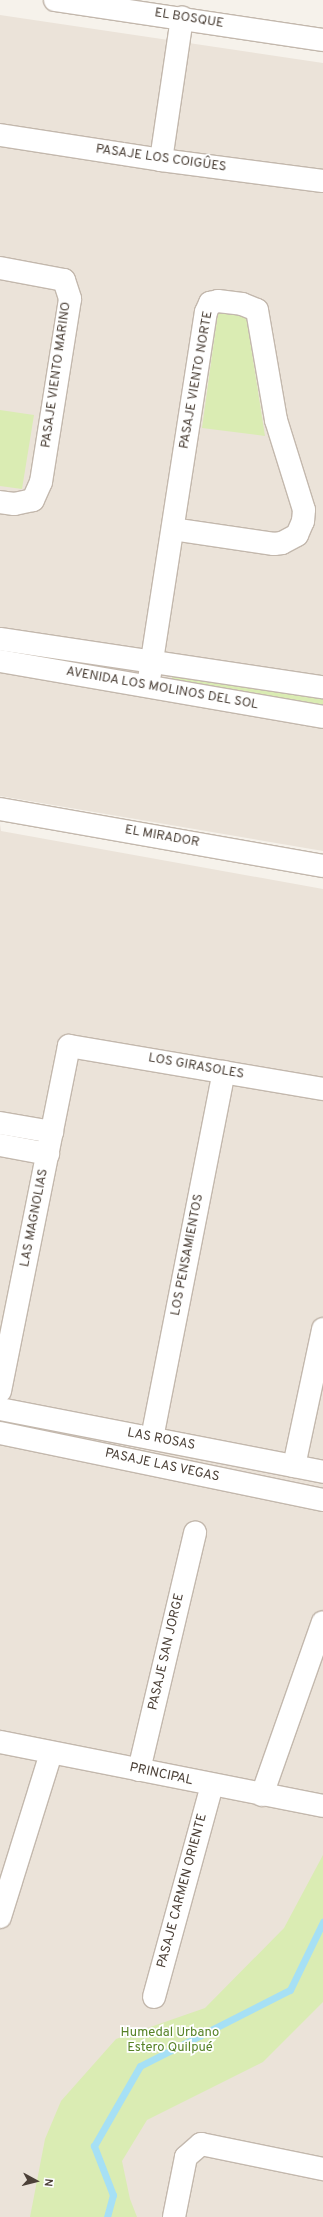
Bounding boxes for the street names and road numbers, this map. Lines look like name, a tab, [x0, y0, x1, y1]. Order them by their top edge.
street label: EL BOSQUE	[153, 6, 225, 32]
street label: PASAJE LOS COIGÛES	[95, 142, 227, 176]
street label: PASAJE VIENTO MARINO	[39, 301, 75, 449]
street label: PASAJE VIENTO NORTE	[177, 310, 217, 450]
street label: AVENIDA LOS MOLINOS DEL SOL	[64, 664, 260, 714]
street label: EL MIRADOR	[123, 823, 201, 851]
street label: LOS GIRASOLES	[147, 1051, 245, 1083]
street label: LAS MAGNOLIAS	[18, 1167, 52, 1269]
street label: LOS PENSAMIENTOS	[169, 1193, 207, 1317]
street label: LAS ROSAS	[126, 1426, 196, 1454]
street label: PASAJE LAS VEGAS	[103, 1446, 221, 1486]
street label: PASAJE SAN JORGE	[146, 1592, 188, 1712]
street label: PRINCIPAL	[128, 1761, 194, 1789]
street label: PASAJE CARMEN ORIENTE	[155, 1812, 211, 1970]

